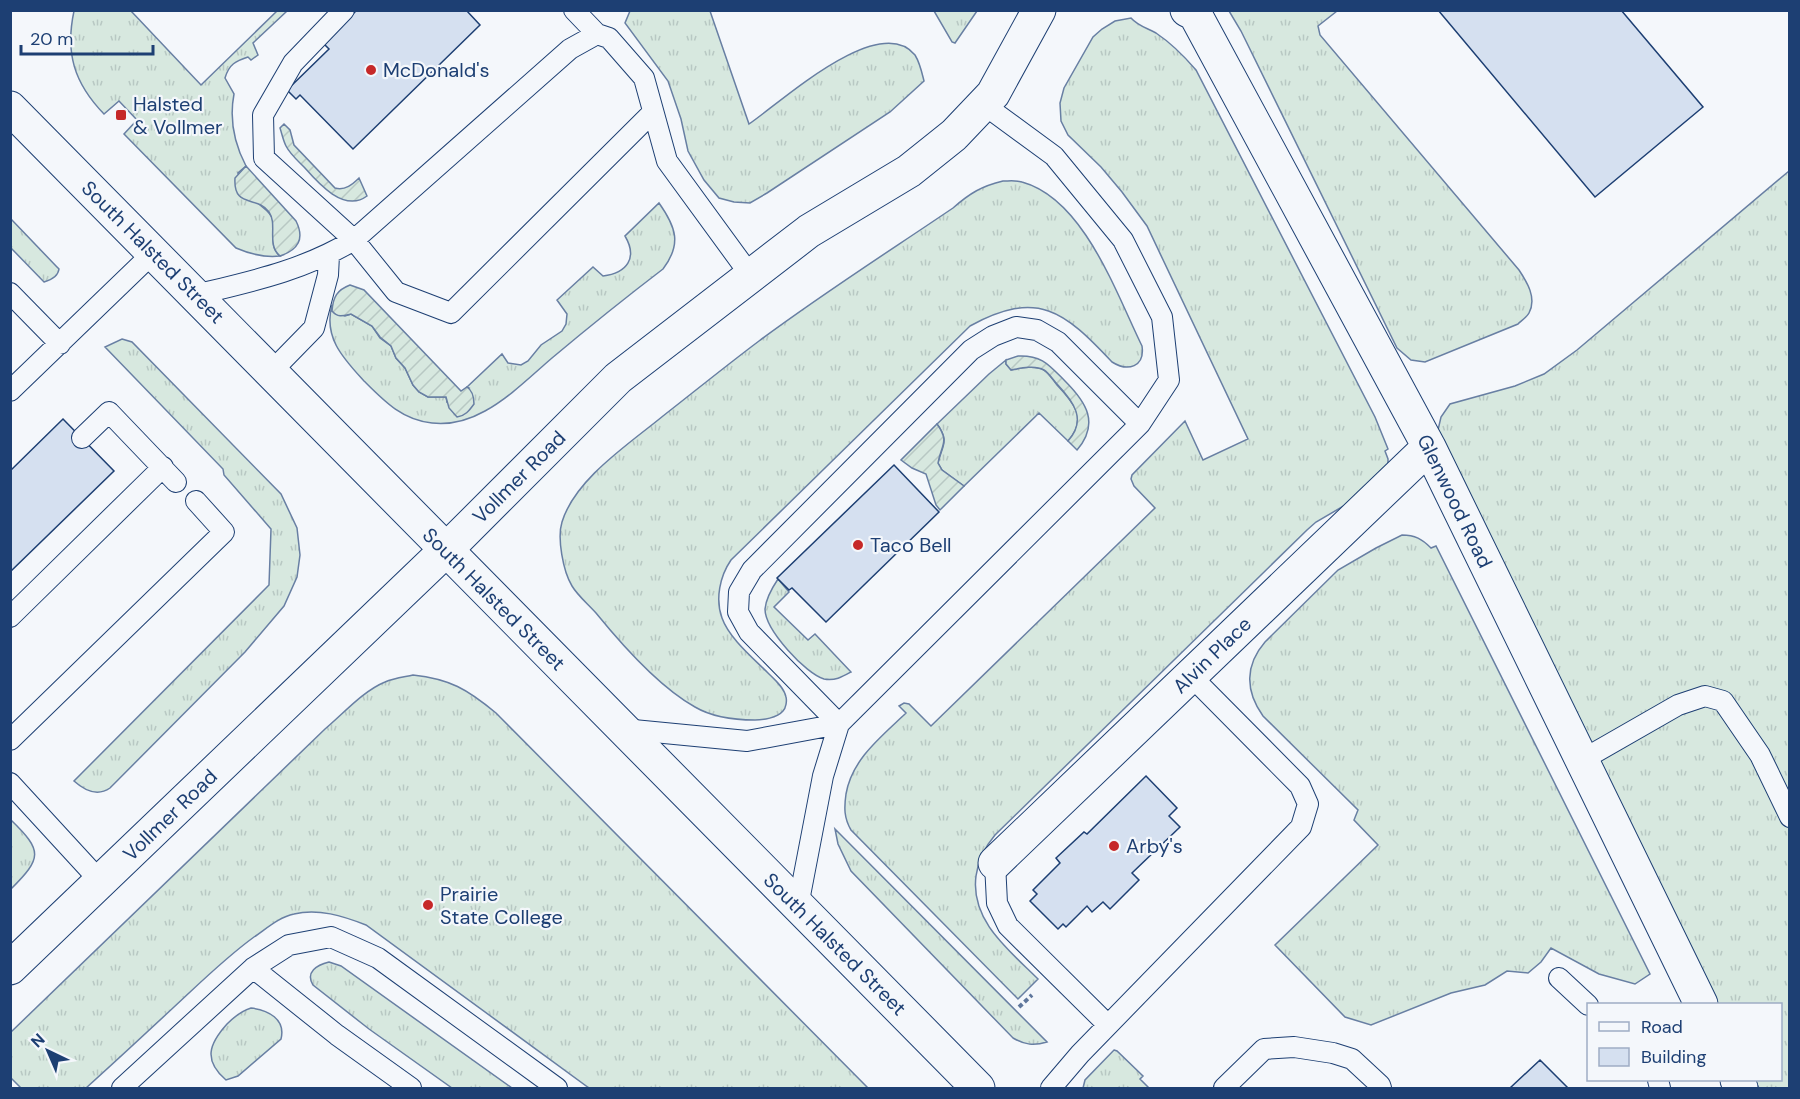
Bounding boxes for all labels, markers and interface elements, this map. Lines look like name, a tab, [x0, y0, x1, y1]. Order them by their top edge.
scale bar	[21, 18, 153, 56]
text: 20 m	[30, 27, 73, 51]
place label: McDonald's	[383, 57, 489, 83]
marker: McDonald's	[364, 63, 378, 77]
place label: Halsted & Vollmer	[133, 91, 222, 140]
marker: Halsted & Vollmer	[114, 108, 128, 122]
street label: South Halsted Street	[76, 175, 230, 329]
street label: Vollmer Road	[467, 425, 571, 529]
street label: Glenwood Road	[1411, 430, 1499, 572]
street label: South Halsted Street	[417, 522, 571, 676]
place label: Taco Bell	[870, 532, 952, 558]
marker: Taco Bell	[851, 538, 865, 552]
street label: Alvin Place	[1167, 611, 1257, 699]
street label: Vollmer Road	[117, 764, 223, 866]
place label: Arby's	[1126, 833, 1183, 859]
marker: Arby's	[1107, 839, 1121, 853]
street label: South Halsted Street	[758, 867, 912, 1021]
place label: Prairie State College	[440, 881, 563, 930]
marker: Prairie State College	[421, 898, 435, 912]
legend	[1587, 1003, 1782, 1081]
text: Road	[1641, 1015, 1683, 1039]
north arrow	[18, 1021, 78, 1081]
text: N	[26, 1029, 49, 1052]
text: Building	[1641, 1045, 1706, 1069]

